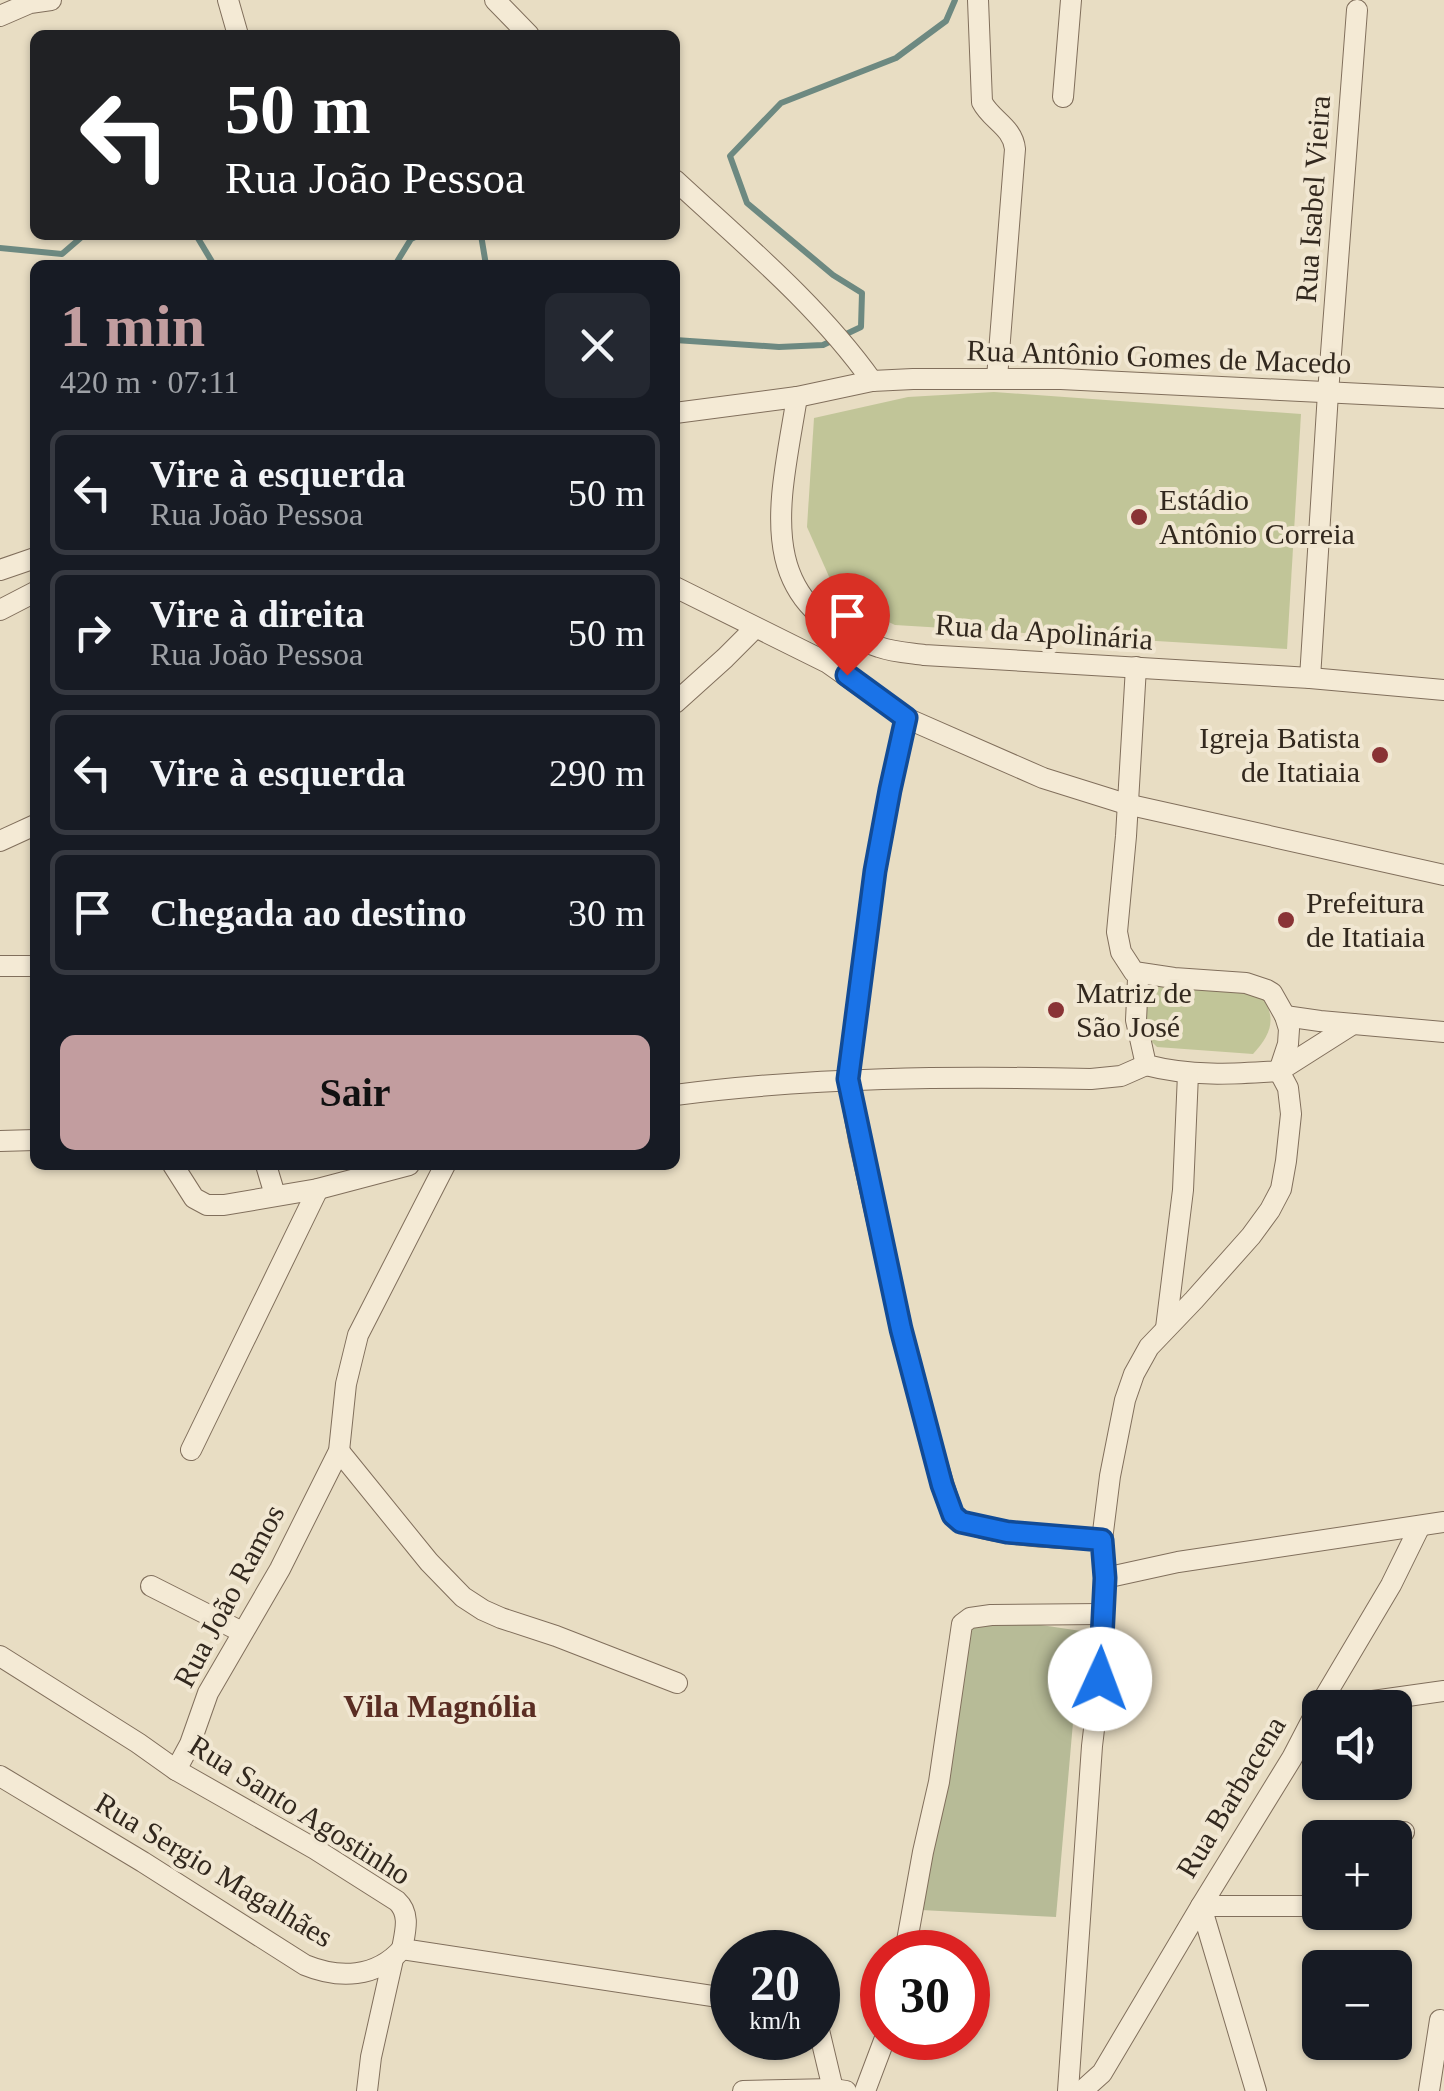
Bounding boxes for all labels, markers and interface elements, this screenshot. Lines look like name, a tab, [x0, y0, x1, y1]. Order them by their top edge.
icon: left	[60, 70, 190, 200]
text: 50 m	[225, 71, 371, 148]
street label: Rua Isabel Vieira	[1289, 94, 1336, 304]
text: Rua João Pessoa	[225, 153, 525, 203]
text: 1 min	[60, 293, 205, 359]
button: close	[545, 293, 650, 398]
street label: Rua Antônio Gomes de Macedo	[966, 333, 1352, 380]
text: 420 m · 07:11	[60, 364, 239, 400]
text: Vire à esquerda	[150, 453, 405, 495]
icon: left	[65, 465, 120, 520]
text: 50 m	[568, 472, 645, 514]
place label: Estádio Antônio Correia	[1159, 483, 1355, 550]
text: Rua João Pessoa	[150, 496, 363, 532]
marker: Estádio Antônio Correia	[1128, 506, 1150, 528]
pin	[805, 573, 890, 676]
icon: arrive	[820, 588, 875, 643]
text: Vire à direita	[150, 593, 365, 635]
icon: right	[65, 605, 120, 660]
street label: Rua da Apolinária	[934, 607, 1154, 656]
text: 50 m	[568, 612, 645, 654]
text: Rua João Pessoa	[150, 636, 363, 672]
place label: Igreja Batista de Itatiaia	[1199, 721, 1360, 788]
marker: Igreja Batista de Itatiaia	[1369, 744, 1391, 766]
icon: left	[65, 745, 120, 800]
text: Vire à esquerda	[150, 752, 405, 794]
text: 290 m	[549, 752, 645, 794]
icon: arrive	[65, 885, 120, 940]
place label: Prefeitura de Itatiaia	[1306, 886, 1425, 953]
text: Chegada ao destino	[150, 892, 467, 934]
text: 30 m	[568, 892, 645, 934]
marker: Prefeitura de Itatiaia	[1275, 909, 1297, 931]
place label: Matriz de São José	[1076, 976, 1192, 1043]
marker: Matriz de São José	[1045, 999, 1067, 1021]
button: Sair	[60, 1035, 650, 1150]
street label: Rua João Ramos	[167, 1499, 290, 1693]
position arrow	[1048, 1627, 1152, 1731]
district label: Vila Magnólia	[343, 1688, 537, 1724]
map controls	[1302, 1690, 1412, 2060]
button: sound	[1302, 1690, 1412, 1800]
street label: Rua Barbacena	[1169, 1710, 1292, 1883]
street label: Rua Santo Agostinho	[183, 1728, 417, 1891]
street label: Rua Sergio Magalhães	[90, 1786, 339, 1954]
button: +	[1302, 1820, 1412, 1930]
speed limit sign: 30	[860, 1930, 990, 2060]
button: −	[1302, 1950, 1412, 2060]
text: 20	[750, 1955, 800, 2011]
text: km/h	[749, 2007, 801, 2034]

